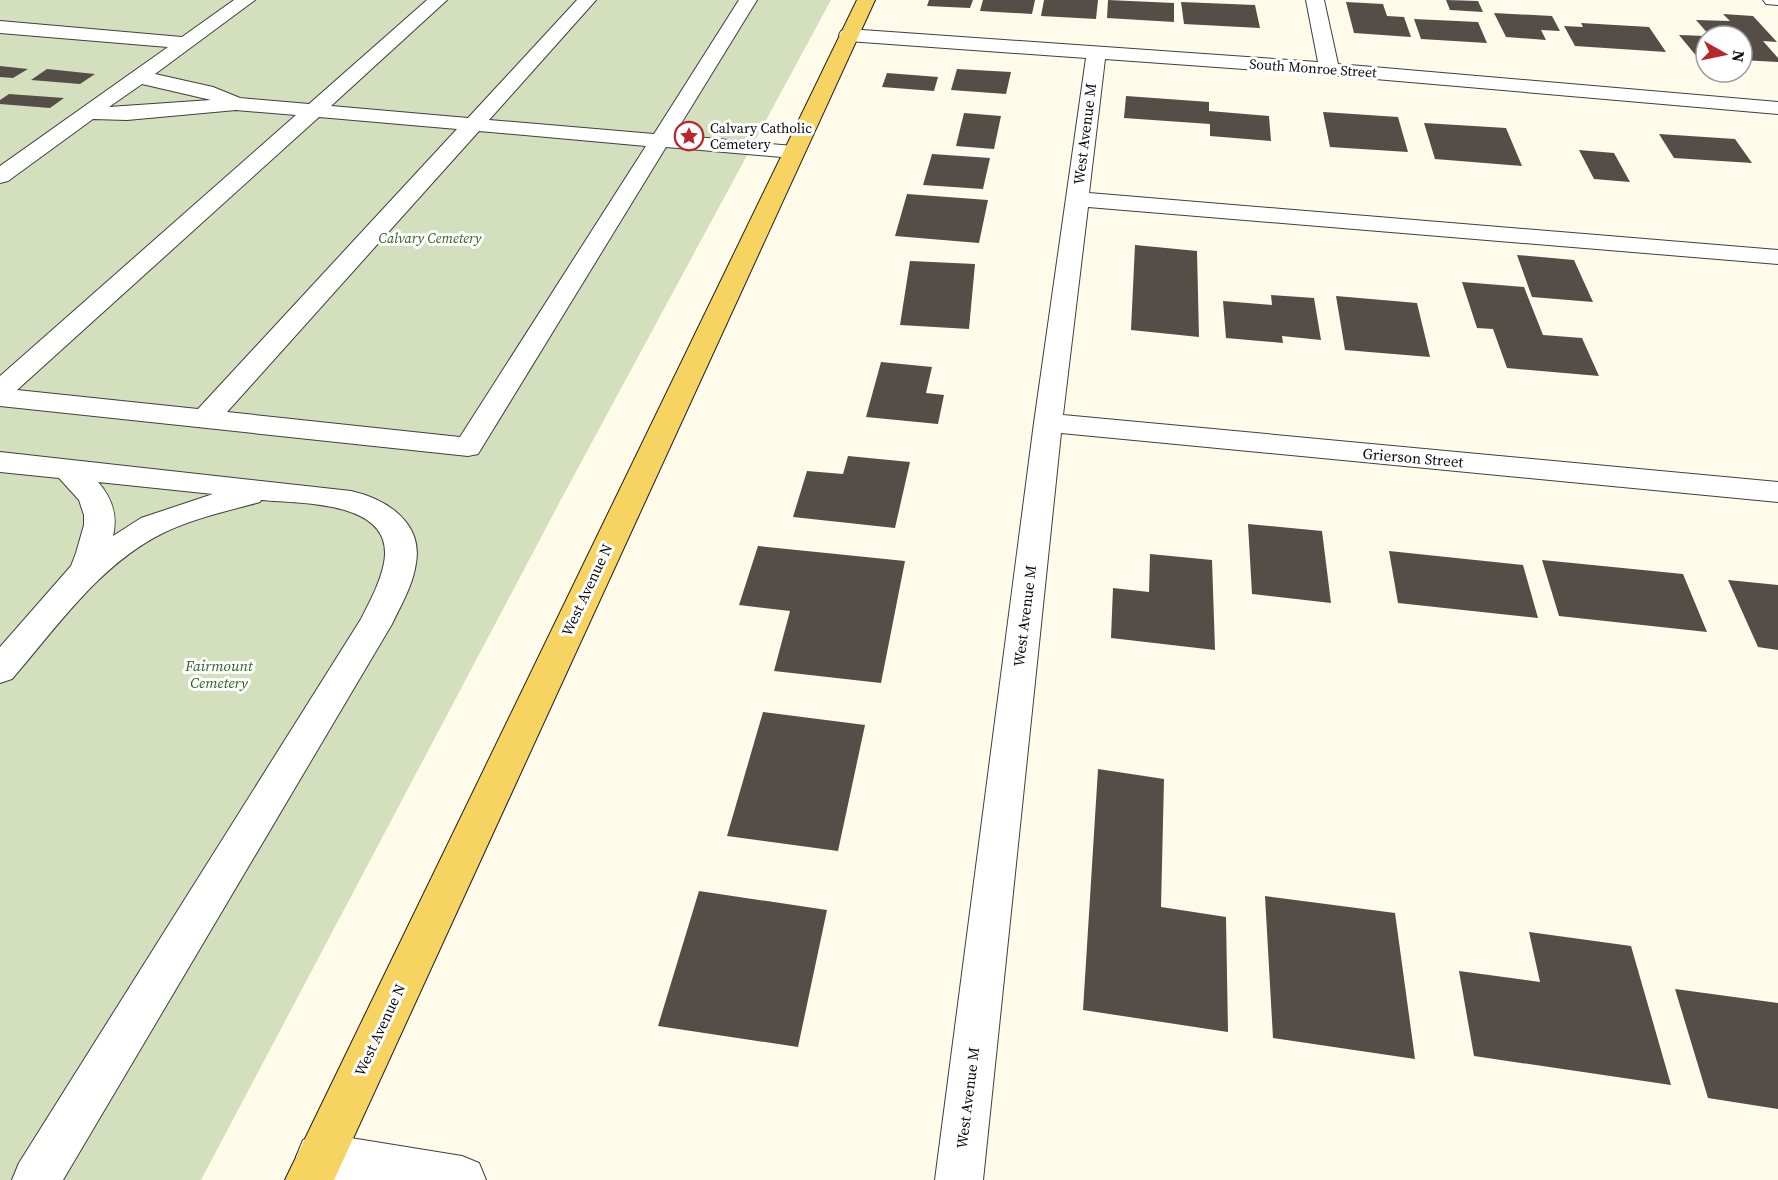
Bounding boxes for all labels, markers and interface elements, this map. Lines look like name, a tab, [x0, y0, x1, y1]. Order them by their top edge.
north arrow	[1694, 24, 1754, 84]
text: N	[1727, 49, 1751, 64]
street label: South Monroe Street	[1249, 54, 1378, 82]
street label: West Avenue M	[1068, 82, 1101, 186]
place label: Calvary Catholic Cemetery	[710, 118, 812, 154]
place icon: Calvary Catholic Cemetery	[673, 120, 705, 152]
park label: Calvary Cemetery	[379, 228, 482, 248]
street label: Grierson Street	[1362, 443, 1464, 472]
street label: West Avenue N	[556, 540, 617, 639]
street label: West Avenue M	[1008, 564, 1041, 668]
park label: Fairmount Cemetery	[184, 655, 254, 693]
street label: West Avenue N	[349, 980, 410, 1079]
street label: West Avenue M	[951, 1046, 984, 1150]

